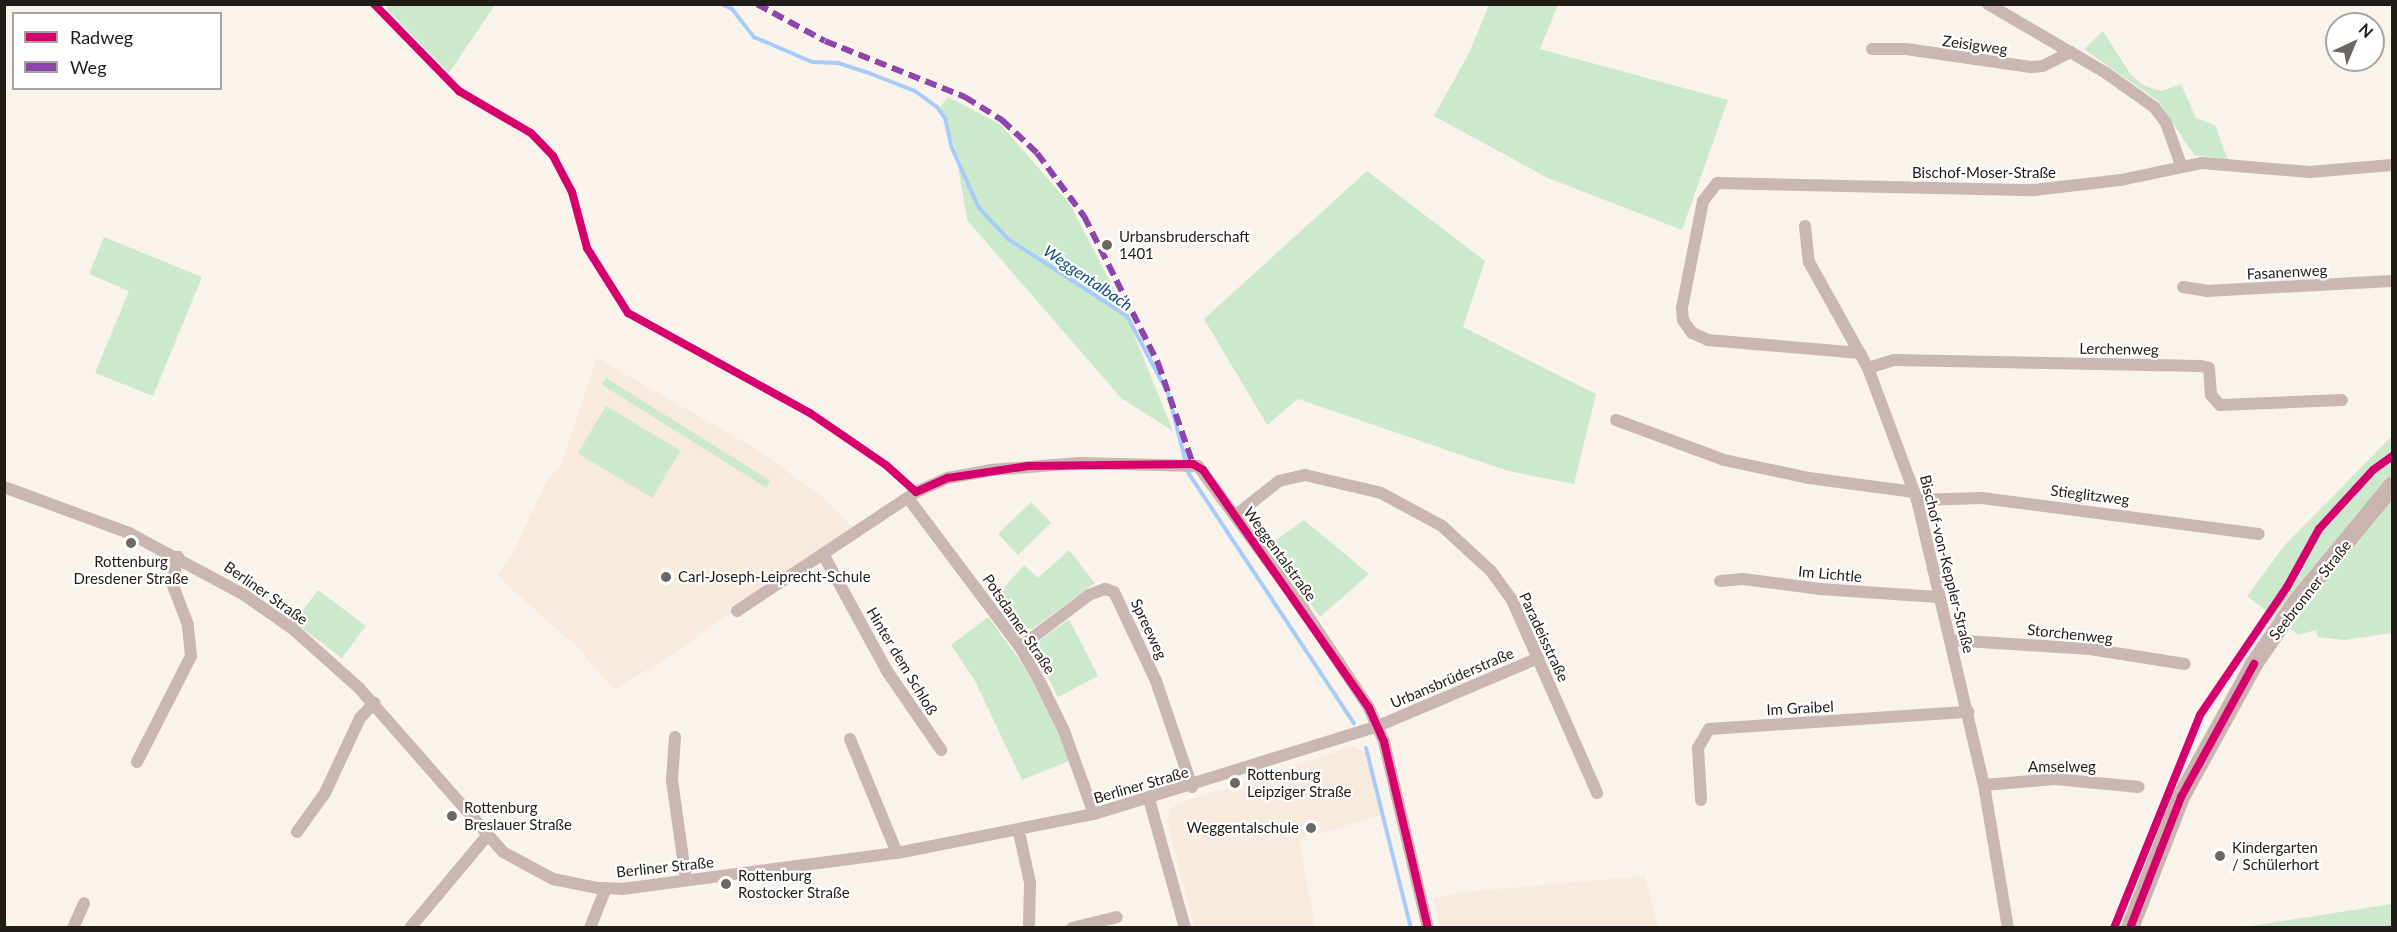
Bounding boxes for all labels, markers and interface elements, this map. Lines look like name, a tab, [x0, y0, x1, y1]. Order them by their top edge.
legend	[12, 12, 222, 90]
north arrow	[2325, 12, 2385, 72]
text: N	[2355, 19, 2377, 41]
text: Radweg	[70, 26, 133, 48]
street label: Zeisigweg	[1941, 32, 2009, 58]
text: Weg	[70, 56, 107, 78]
street label: Bischof-Moser-Straße	[1912, 164, 2056, 182]
place label: Urbansbruderschaft 1401	[1119, 227, 1250, 262]
marker: Urbansbruderschaft 1401	[1100, 238, 1114, 252]
water label: Weggentalbach	[1040, 241, 1136, 315]
street label: Fasanenweg	[2246, 261, 2328, 283]
street label: Lerchenweg	[2079, 339, 2159, 359]
street label: Bischof-von-Keppler-Straße	[1916, 473, 1978, 655]
street label: Stieglitzweg	[2049, 481, 2131, 509]
street label: Weggentalstraße	[1240, 503, 1320, 605]
marker: Rottenburg Dresdener Straße	[124, 536, 138, 550]
street label: Seebronner Straße	[2265, 536, 2355, 644]
place label: Rottenburg Dresdener Straße	[73, 552, 189, 587]
street label: Berliner Straße	[221, 557, 311, 629]
street label: Im Lichtle	[1797, 562, 1863, 586]
place label: Carl-Joseph-Leiprecht-Schule	[678, 568, 871, 586]
marker: Carl-Joseph-Leiprecht-Schule	[659, 570, 673, 584]
street label: Potsdamer Straße	[979, 571, 1059, 677]
street label: Paradeisstraße	[1515, 589, 1573, 685]
street label: Spreeweg	[1127, 596, 1171, 662]
street label: Hinter dem Schloß	[863, 604, 941, 718]
street label: Storchenweg	[2026, 621, 2114, 647]
street label: Urbansbrüderstraße	[1388, 644, 1516, 712]
street label: Im Graibel	[1766, 697, 1834, 719]
street label: Amselweg	[2028, 758, 2096, 776]
street label: Berliner Straße	[1091, 763, 1191, 807]
place label: Rottenburg Leipziger Straße	[1247, 765, 1352, 800]
marker: Rottenburg Leipziger Straße	[1228, 776, 1242, 790]
place label: Rottenburg Breslauer Straße	[464, 798, 572, 833]
marker: Rottenburg Breslauer Straße	[445, 809, 459, 823]
place label: Weggentalschule	[1187, 819, 1299, 837]
marker: Weggentalschule	[1304, 821, 1318, 835]
place label: Kindergarten / Schülerhort	[2232, 838, 2319, 873]
marker: Kindergarten / Schülerhort	[2213, 849, 2227, 863]
street label: Berliner Straße	[615, 853, 715, 881]
place label: Rottenburg Rostocker Straße	[738, 866, 850, 901]
marker: Rottenburg Rostocker Straße	[719, 877, 733, 891]

